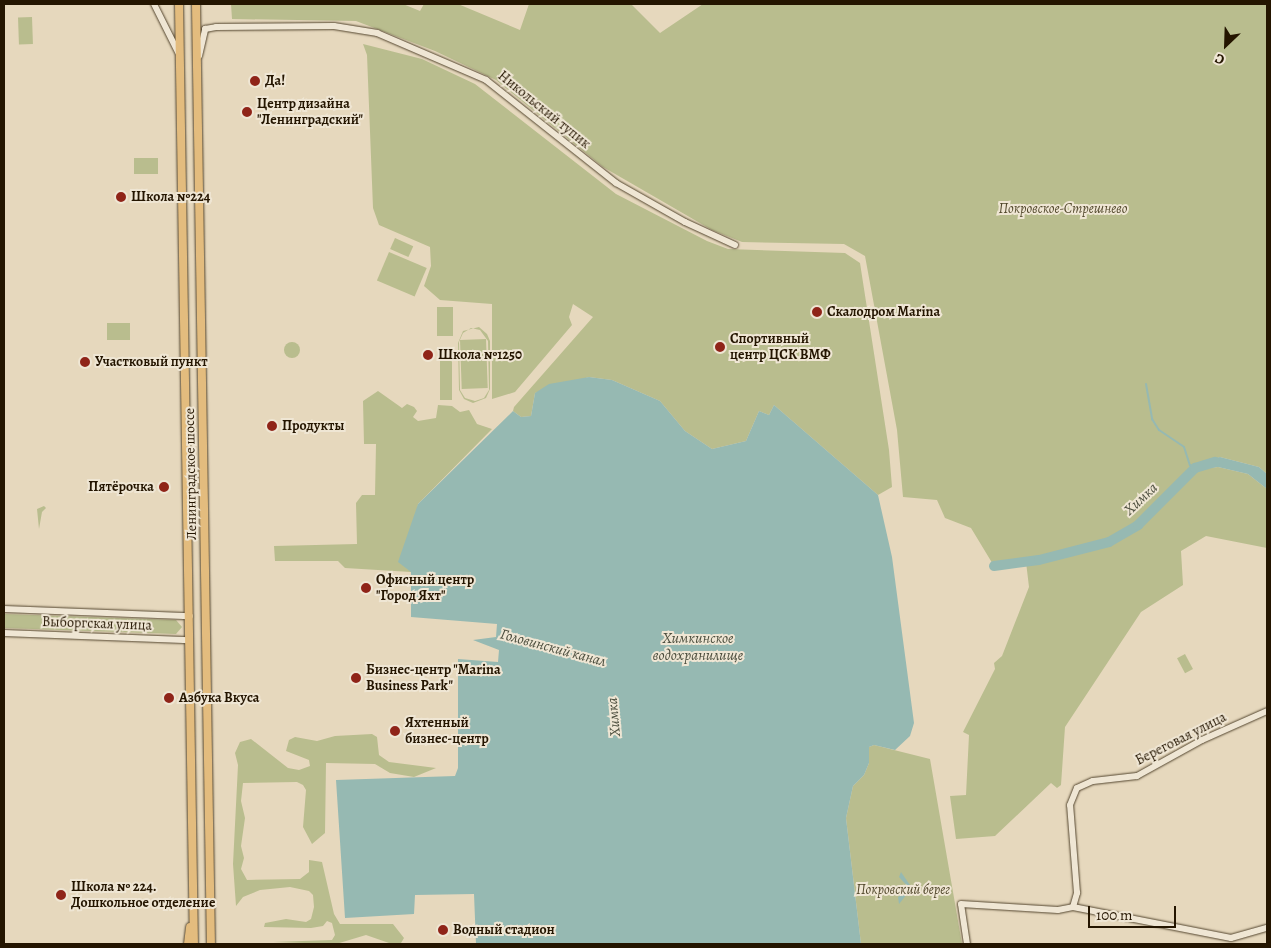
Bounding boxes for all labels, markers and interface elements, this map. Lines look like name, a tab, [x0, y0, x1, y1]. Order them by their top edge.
north arrow	[1201, 20, 1251, 70]
text: С	[1212, 49, 1227, 70]
street label: Никольский тупик	[494, 68, 594, 152]
place label: Да!	[265, 73, 285, 89]
marker: Да!	[249, 75, 261, 87]
place label: Центр дизайна "Ленинградский"	[257, 96, 363, 128]
marker: Центр дизайна "Ленинградский"	[241, 106, 253, 118]
place label: Школа №224	[131, 189, 210, 205]
marker: Школа №224	[115, 191, 127, 203]
park label: Покровское-Стрешнево	[998, 201, 1128, 217]
place label: Скалодром Marina	[827, 304, 940, 320]
marker: Скалодром Marina	[811, 306, 823, 318]
place label: Спортивный центр ЦСК ВМФ	[730, 331, 831, 364]
marker: Спортивный центр ЦСК ВМФ	[714, 341, 726, 353]
place label: Школа №1250	[438, 347, 522, 363]
marker: Школа №1250	[422, 349, 434, 361]
place label: Участковый пункт	[95, 354, 208, 370]
marker: Участковый пункт	[79, 356, 91, 368]
street label: Ленинградское шоссе	[181, 408, 201, 540]
place label: Продукты	[282, 418, 344, 434]
marker: Продукты	[266, 420, 278, 432]
place label: Пятёрочка	[88, 479, 154, 495]
water label: Химка	[1120, 479, 1162, 519]
marker: Пятёрочка	[158, 481, 170, 493]
place label: Офисный центр "Город Яхт"	[376, 572, 474, 604]
marker: Офисный центр "Город Яхт"	[360, 582, 372, 594]
street label: Выборгская улица	[42, 614, 152, 634]
water label: Головинский канал	[498, 625, 608, 671]
water label: Химкинское водохранилище	[653, 629, 743, 664]
place label: Бизнес-центр "Marina Business Park"	[366, 662, 501, 694]
marker: Бизнес-центр "Marina Business Park"	[350, 672, 362, 684]
place label: Азбука Вкуса	[179, 690, 259, 706]
marker: Азбука Вкуса	[163, 692, 175, 704]
water label: Химка	[603, 697, 625, 737]
street label: Береговая улица	[1133, 709, 1229, 769]
place label: Яхтенный бизнес-центр	[405, 715, 489, 748]
marker: Яхтенный бизнес-центр	[389, 725, 401, 737]
place label: Школа № 224. Дошкольное отделение	[71, 879, 215, 912]
park label: Покровский берег	[856, 882, 950, 898]
marker: Школа № 224. Дошкольное отделение	[55, 889, 67, 901]
scale bar	[1091, 896, 1178, 928]
text: 100 m	[1096, 905, 1133, 925]
place label: Водный стадион	[453, 922, 555, 938]
marker: Водный стадион	[437, 924, 449, 936]

